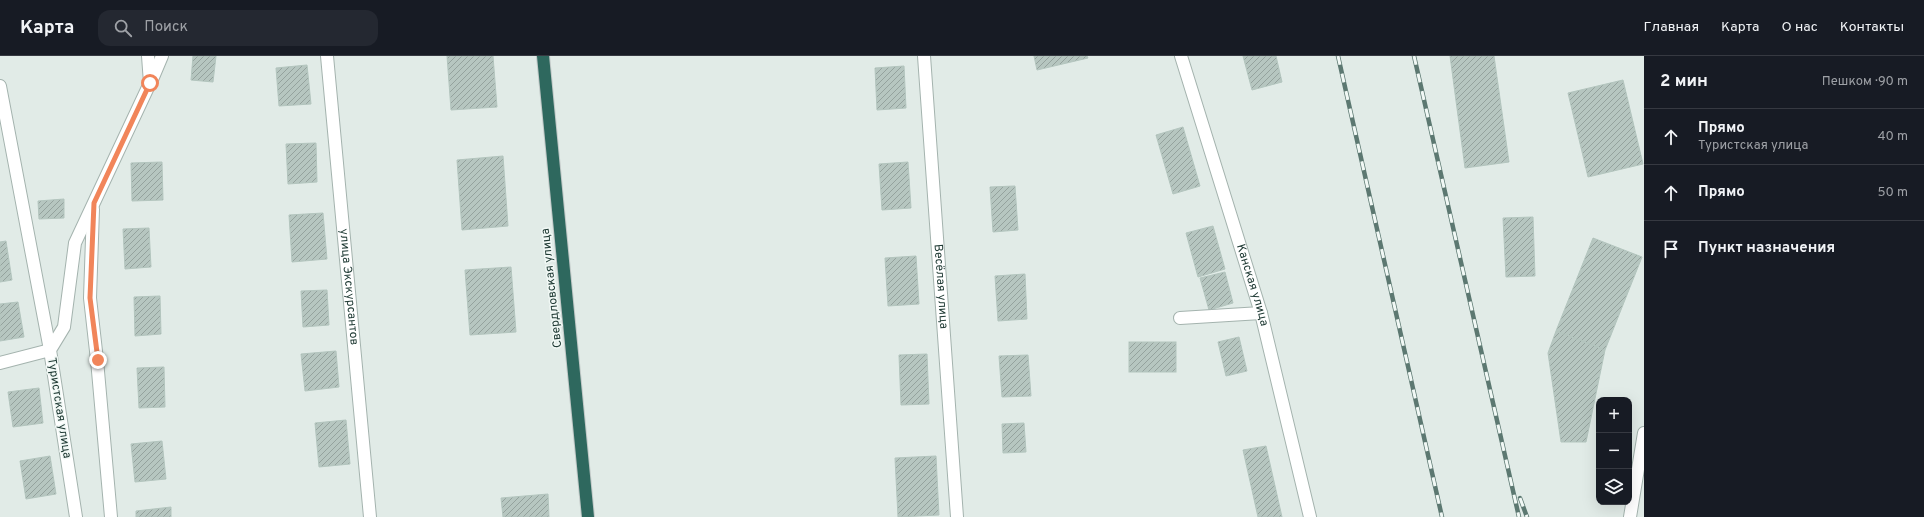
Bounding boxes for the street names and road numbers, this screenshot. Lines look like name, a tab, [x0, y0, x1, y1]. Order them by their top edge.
street label: Свердловская улица	[538, 227, 566, 349]
street label: улица Экскурсантов	[335, 228, 362, 346]
street label: Канская улица	[1232, 242, 1272, 328]
street label: Весёлая улица	[929, 243, 952, 329]
street label: Туристская улица	[43, 356, 75, 460]

